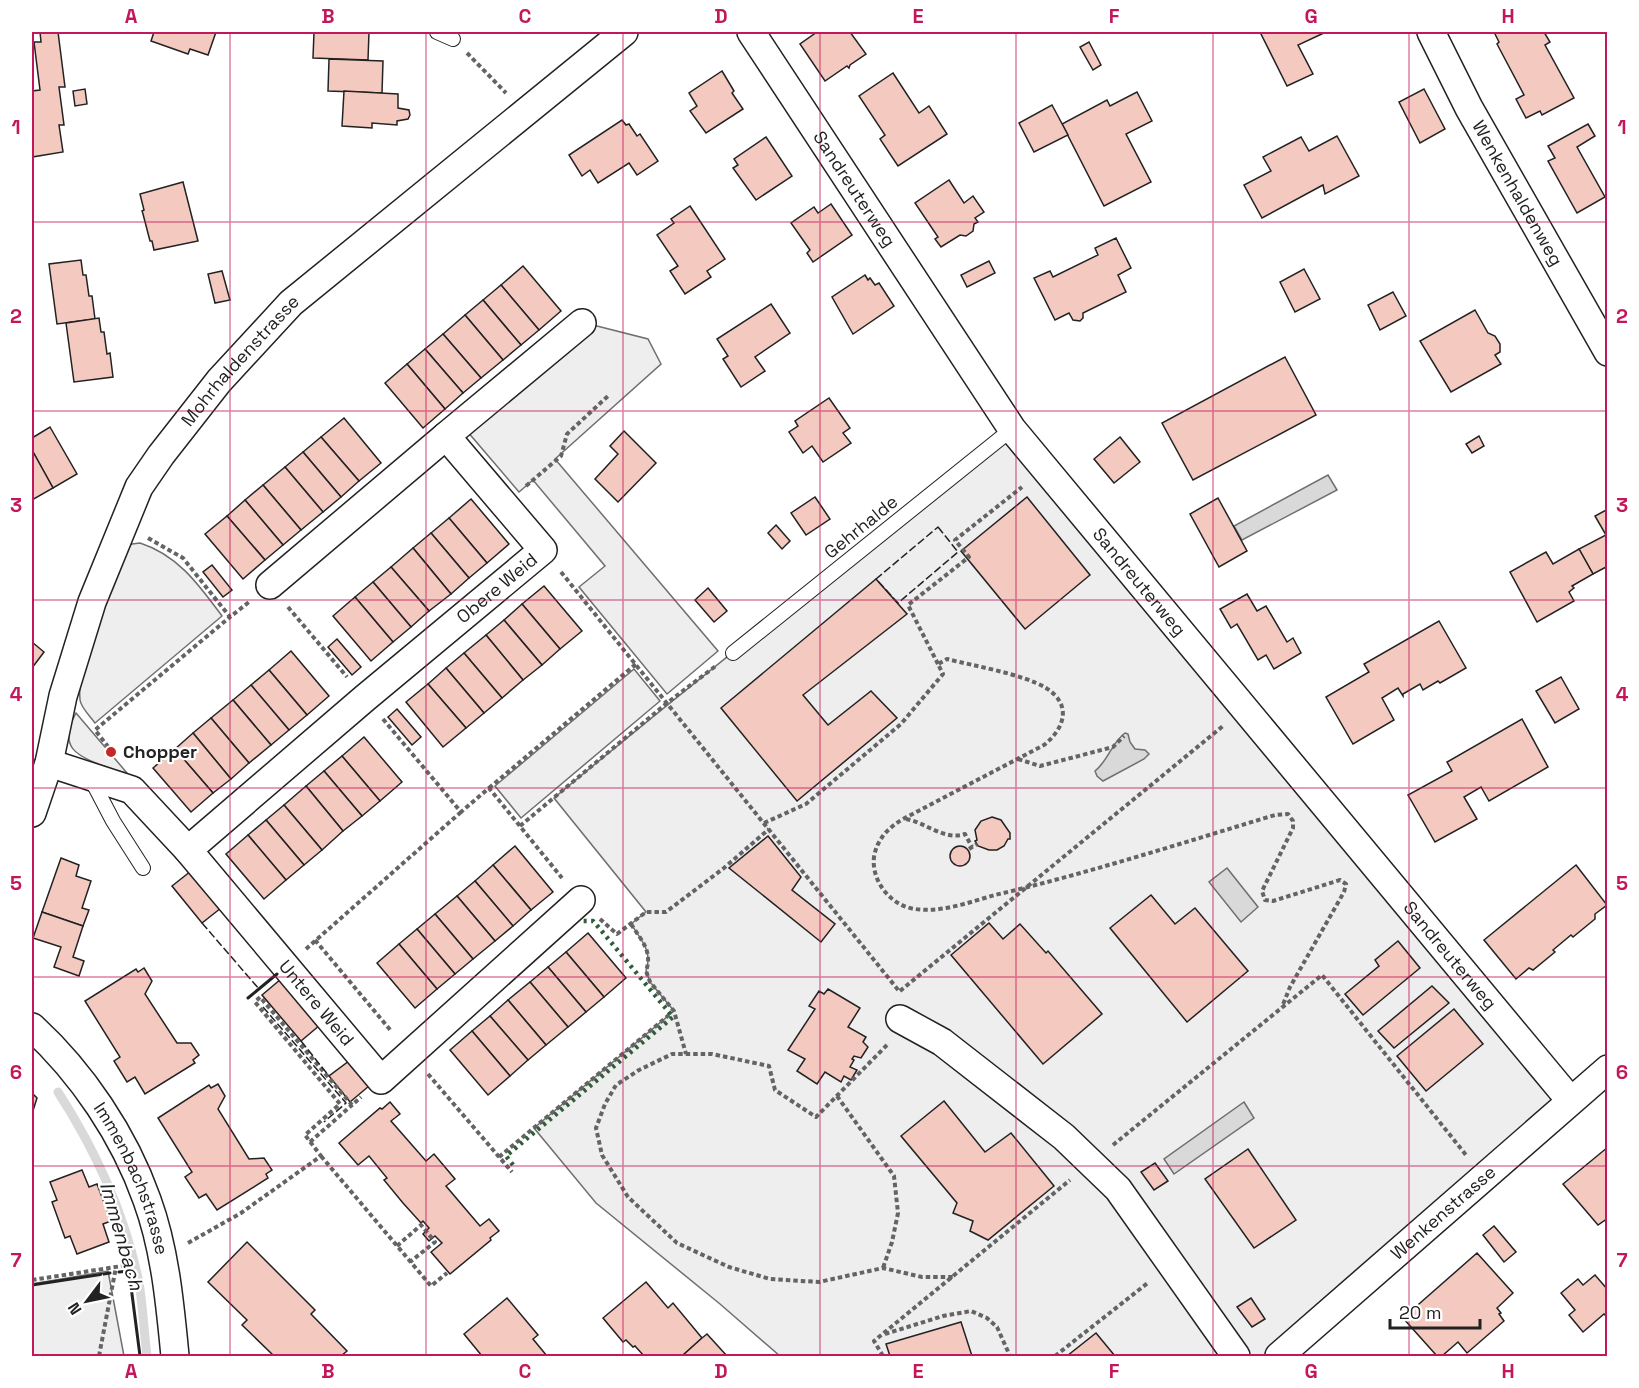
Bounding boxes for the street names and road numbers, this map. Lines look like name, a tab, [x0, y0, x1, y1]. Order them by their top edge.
street label: Wenkenhaldenweg	[1467, 116, 1568, 270]
street label: Sandreuterweg	[808, 126, 901, 251]
street label: Mohrhaldenstrasse	[176, 289, 303, 431]
street label: Gehrhalde	[819, 490, 902, 563]
street label: Sandreuterweg	[1088, 523, 1191, 641]
street label: Obere Weid	[452, 548, 542, 628]
street label: Sandreuterweg	[1399, 896, 1502, 1014]
street label: Untere Weid	[274, 955, 359, 1050]
street label: Immenbachstrasse	[86, 1101, 170, 1261]
street label: Wenkenstrasse	[1386, 1160, 1500, 1264]

